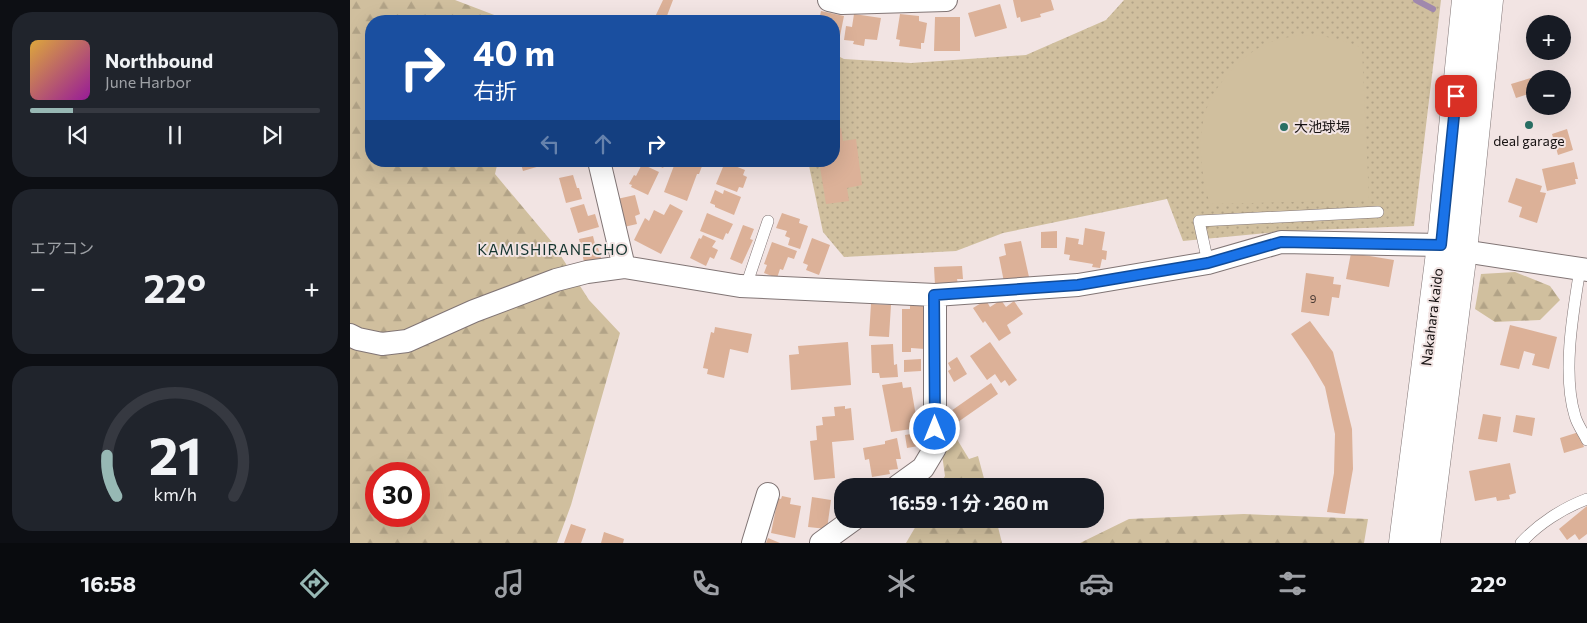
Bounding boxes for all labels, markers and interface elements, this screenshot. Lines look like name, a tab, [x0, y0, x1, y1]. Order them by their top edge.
map controls	[1526, 15, 1571, 115]
button: +	[1526, 15, 1571, 60]
text: 40 m	[473, 30, 555, 73]
icon: right	[390, 35, 455, 100]
text: Northbound	[105, 49, 213, 72]
button: −	[1526, 70, 1571, 115]
text: June Harbor	[105, 72, 191, 91]
pin	[1435, 75, 1477, 117]
text: 右折	[473, 77, 517, 104]
icon: arrive	[1442, 82, 1470, 110]
place label: 大池球場	[1294, 118, 1350, 135]
marker: deal garage	[1523, 119, 1535, 131]
icon: previous	[64, 121, 92, 149]
icon: pause	[161, 121, 189, 149]
icon: next	[258, 121, 286, 149]
marker: 大池球場	[1278, 121, 1290, 133]
icon: left	[536, 130, 564, 158]
icon: ahead	[589, 130, 617, 158]
icon: right	[642, 130, 670, 158]
place label: deal garage	[1493, 132, 1565, 149]
text: エアコン	[30, 238, 94, 257]
district label: KAMISHIRANECHO	[477, 240, 629, 258]
text: 22°	[143, 264, 206, 311]
street label: Nakahara kaido	[1417, 267, 1446, 367]
text: −	[30, 270, 46, 304]
text: +	[304, 270, 320, 304]
house number: 9	[1310, 292, 1317, 305]
position arrow	[908, 402, 960, 454]
text: 21	[148, 422, 202, 486]
speed limit sign: 30	[365, 462, 430, 527]
text: km/h	[153, 483, 197, 505]
text: 16:59 · 1 分 · 260 m	[889, 491, 1049, 514]
icon: directions	[297, 566, 332, 601]
icon: music	[492, 566, 527, 601]
icon: phone	[688, 566, 723, 601]
icon: climate	[884, 566, 919, 601]
icon: car	[1079, 566, 1114, 601]
icon: filters	[1275, 566, 1310, 601]
text: 16:58	[80, 570, 136, 597]
text: 22°	[1470, 570, 1507, 597]

